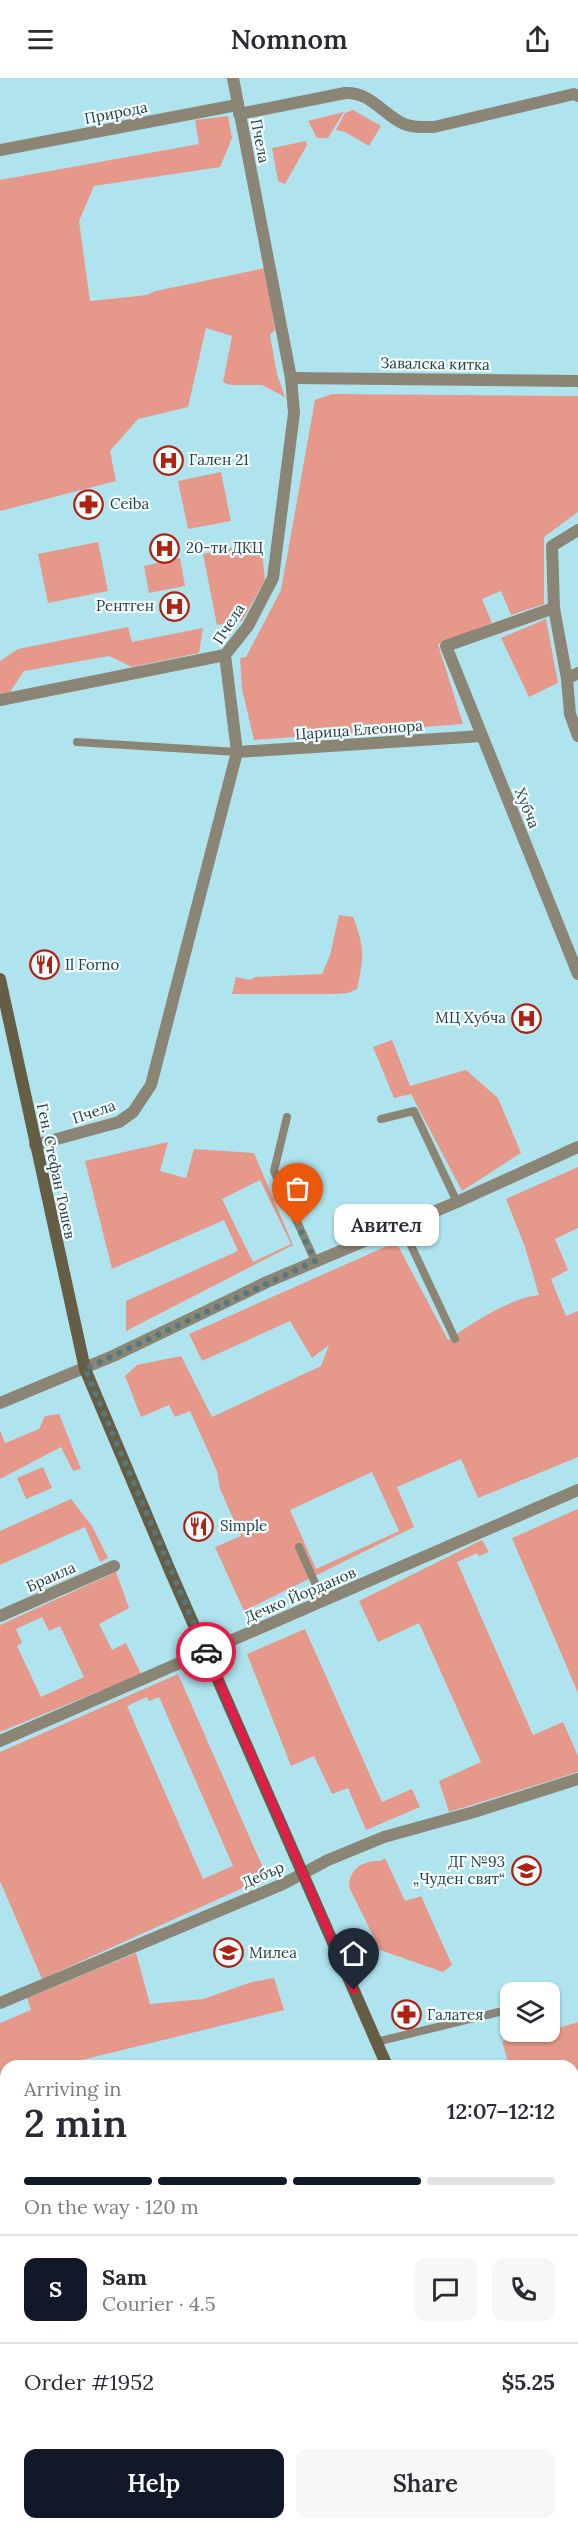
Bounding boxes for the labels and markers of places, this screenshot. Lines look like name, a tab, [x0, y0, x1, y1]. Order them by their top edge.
hospital icon: Гален 21	[152, 444, 184, 476]
place label: Гален 21	[189, 450, 249, 469]
pharmacy icon: Ceiba	[73, 488, 105, 520]
place label: Ceiba	[110, 494, 150, 513]
hospital icon: 20-ти ДКЦ	[149, 532, 181, 564]
place label: 20-ти ДКЦ	[186, 538, 263, 557]
hospital icon: Рентген	[159, 590, 191, 622]
place label: Рентген	[96, 596, 154, 615]
restaurant icon: Il Forno	[28, 949, 60, 981]
place label: Il Forno	[65, 955, 119, 974]
hospital icon: МЦ Хубча	[511, 1002, 543, 1034]
place label: МЦ Хубча	[435, 1008, 506, 1027]
pin	[272, 1163, 323, 1225]
callout: Авител	[334, 1204, 439, 1246]
restaurant icon: Simple	[183, 1510, 215, 1542]
place label: Simple	[220, 1516, 267, 1535]
place label: ДГ №93 „Чуден свят“	[413, 1852, 505, 1888]
school or university icon: ДГ №93 „Чуден свят“	[510, 1855, 542, 1887]
pin	[328, 1928, 379, 1990]
school or university icon: Милеа	[212, 1937, 244, 1969]
place label: Милеа	[249, 1943, 297, 1962]
pharmacy icon: Галатея	[390, 1999, 422, 2031]
place label: Галатея	[427, 2005, 483, 2024]

